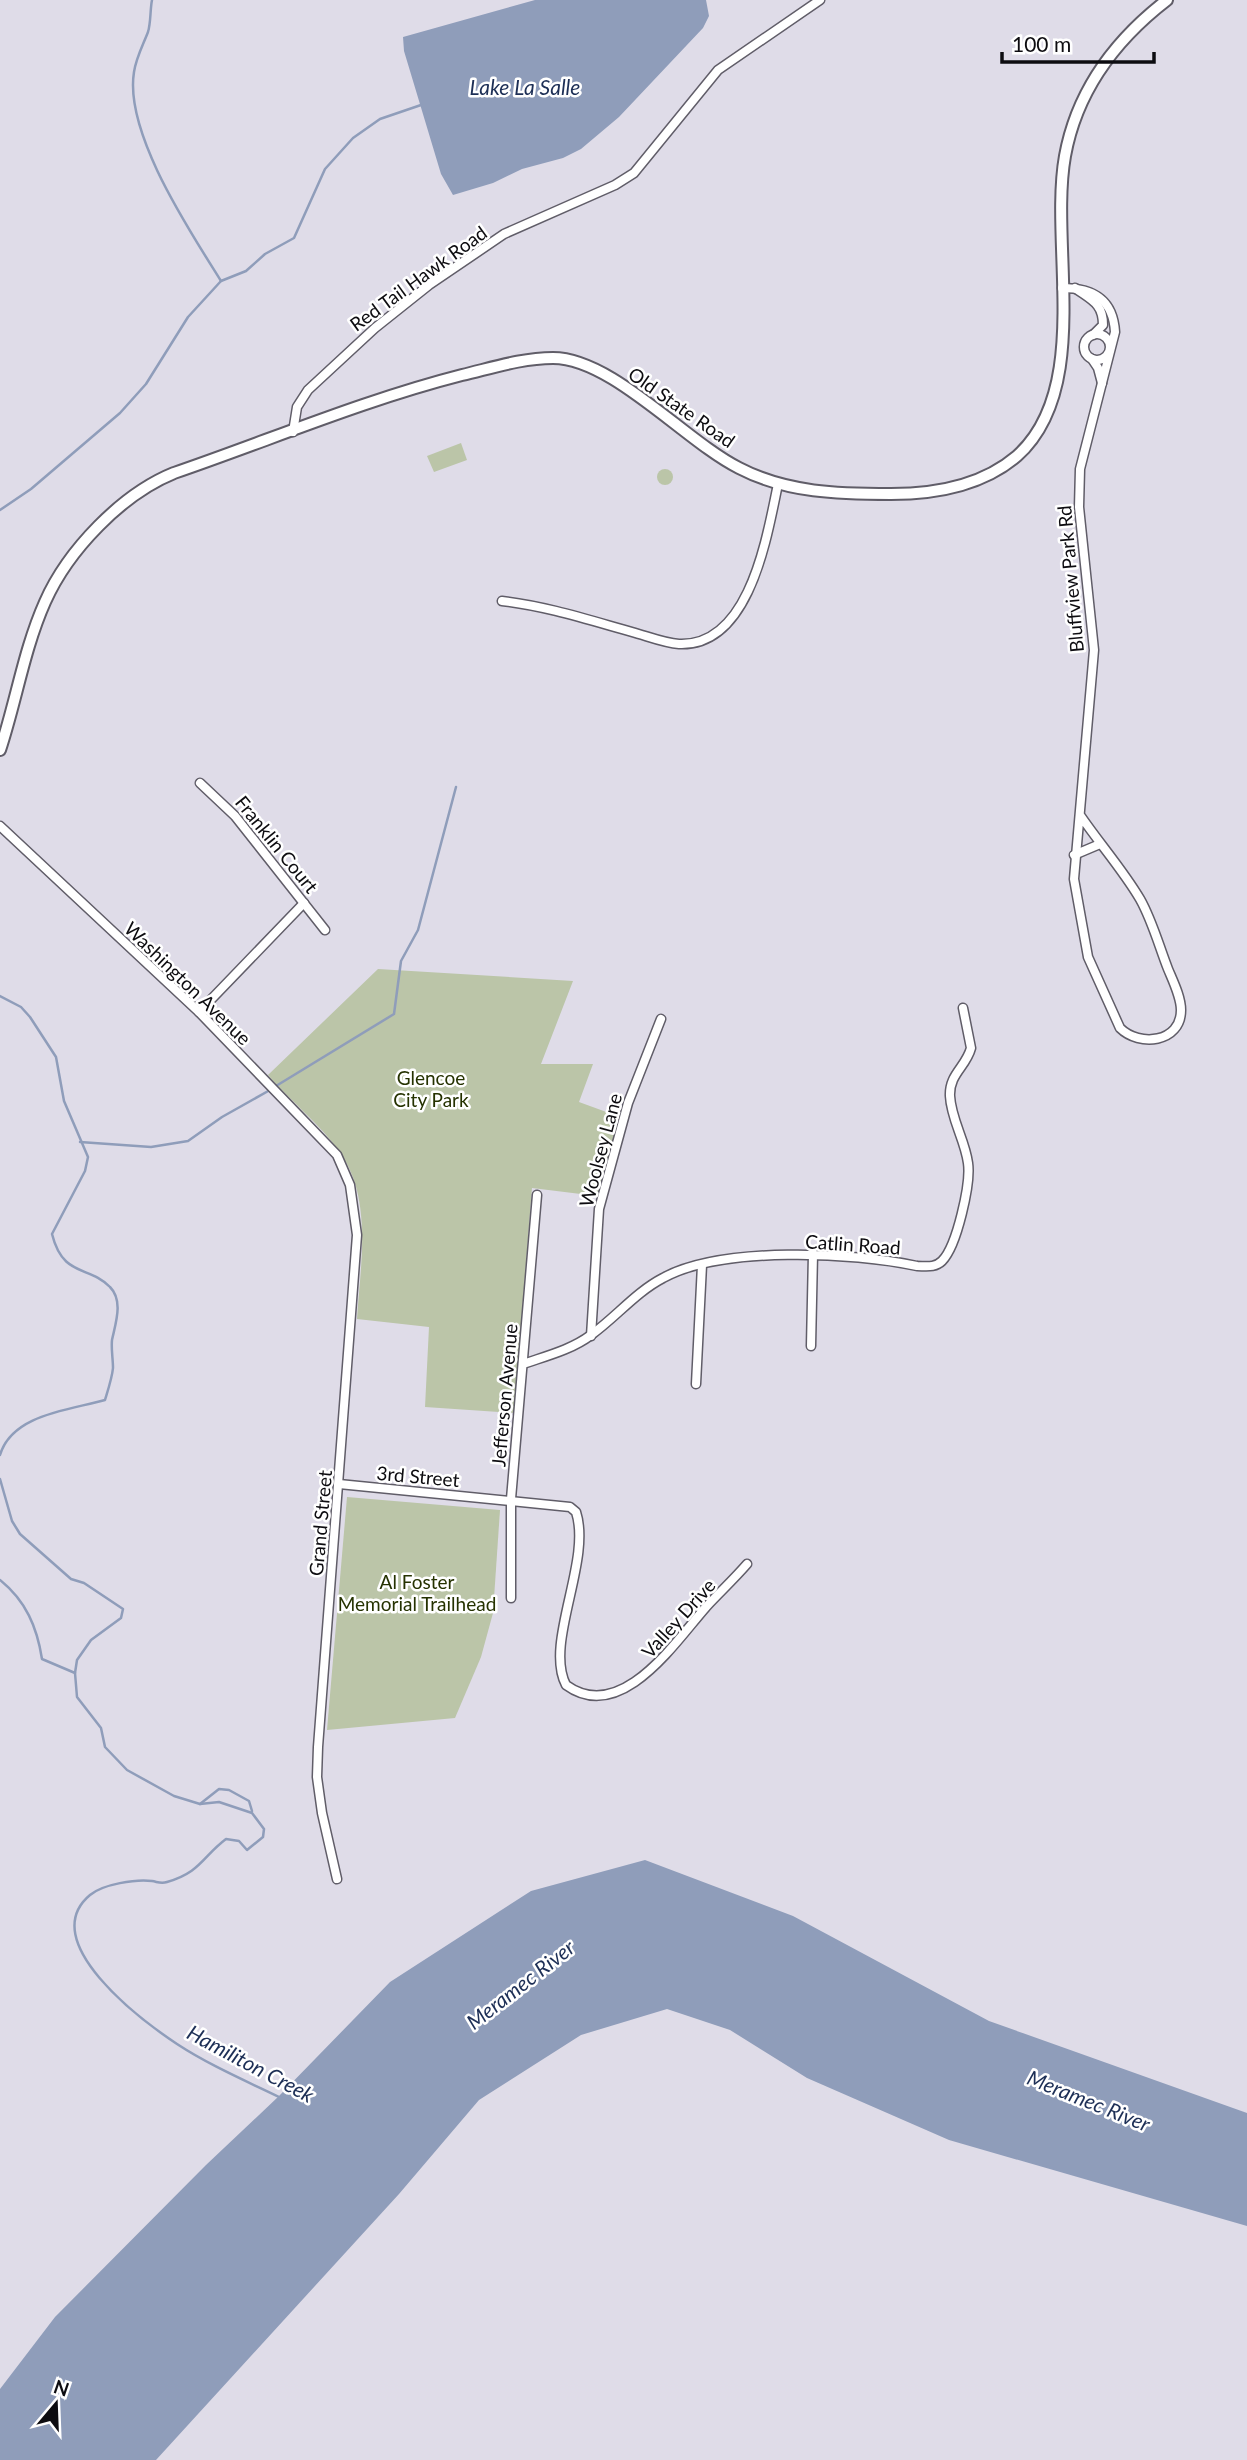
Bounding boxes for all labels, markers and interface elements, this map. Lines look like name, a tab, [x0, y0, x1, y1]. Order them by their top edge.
scale bar	[1002, 21, 1154, 65]
text: 100 m	[1012, 31, 1071, 56]
water label: Lake La Salle	[470, 74, 580, 99]
street label: Red Tail Hawk Road	[345, 221, 491, 335]
street label: Old State Road	[624, 362, 740, 452]
street label: Bluffview Park Rd	[1052, 505, 1088, 653]
street label: Franklin Court	[231, 791, 323, 897]
street label: Washington Avenue	[120, 917, 256, 1049]
park label: Glencoe City Park	[393, 1066, 469, 1111]
street label: Woolsey Lane	[574, 1091, 626, 1209]
street label: Catlin Road	[805, 1229, 901, 1259]
street label: Jefferson Avenue	[486, 1322, 522, 1468]
street label: 3rd Street	[376, 1461, 461, 1491]
street label: Grand Street	[304, 1469, 336, 1577]
park label: Al Foster Memorial Trailhead	[338, 1570, 496, 1615]
street label: Valley Drive	[636, 1573, 720, 1663]
water label: Meramec River	[461, 1934, 580, 2034]
water label: Hamiliton Creek	[183, 2019, 320, 2107]
water label: Meramec River	[1024, 2064, 1155, 2136]
north arrow	[21, 2369, 91, 2439]
text: N	[51, 2374, 72, 2401]

